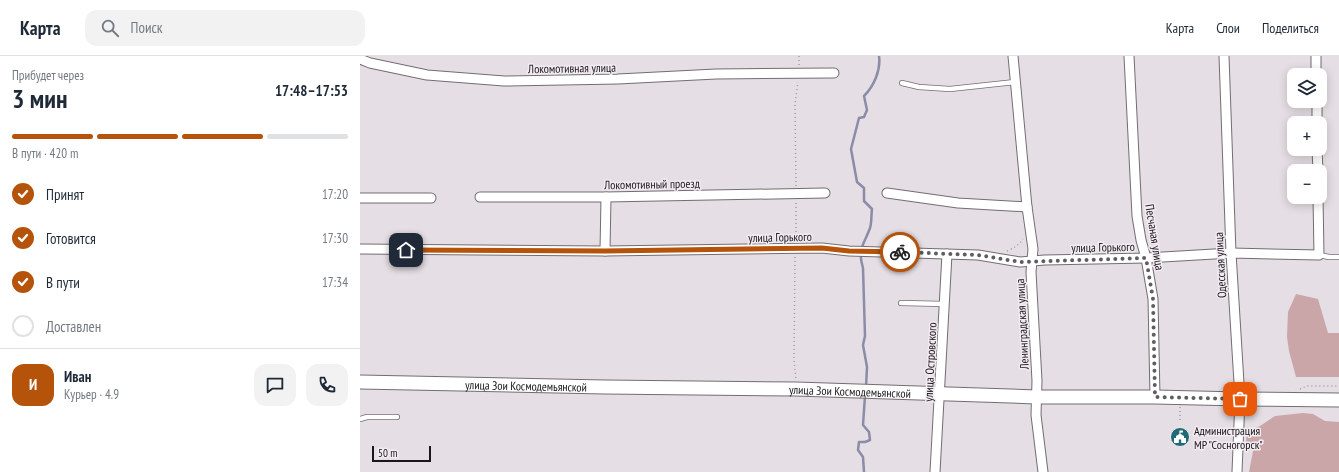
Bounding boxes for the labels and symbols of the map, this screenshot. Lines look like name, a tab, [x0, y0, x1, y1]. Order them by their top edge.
street label: Локомотивная улица	[527, 60, 616, 76]
street label: Локомотивный проезд	[603, 176, 701, 192]
street label: Песчаная улица	[1142, 203, 1168, 271]
street label: улица Горького	[748, 229, 812, 245]
street label: Одесская улица	[1211, 231, 1229, 298]
courier	[880, 232, 920, 272]
pin	[389, 233, 423, 267]
street label: улица Горького	[1071, 239, 1135, 255]
street label: Ленинградская улица	[1012, 278, 1032, 371]
street label: улица Островского	[920, 322, 940, 402]
street label: улица Зои Космодемьянской	[465, 377, 587, 394]
street label: улица Зои Космодемьянской	[789, 381, 911, 400]
pin	[1223, 382, 1257, 416]
place label: Администрация МР "Сосногорск"	[1194, 423, 1263, 452]
public building icon: Администрация МР "Сосногорск"	[1169, 426, 1191, 448]
scale bar	[372, 444, 431, 463]

